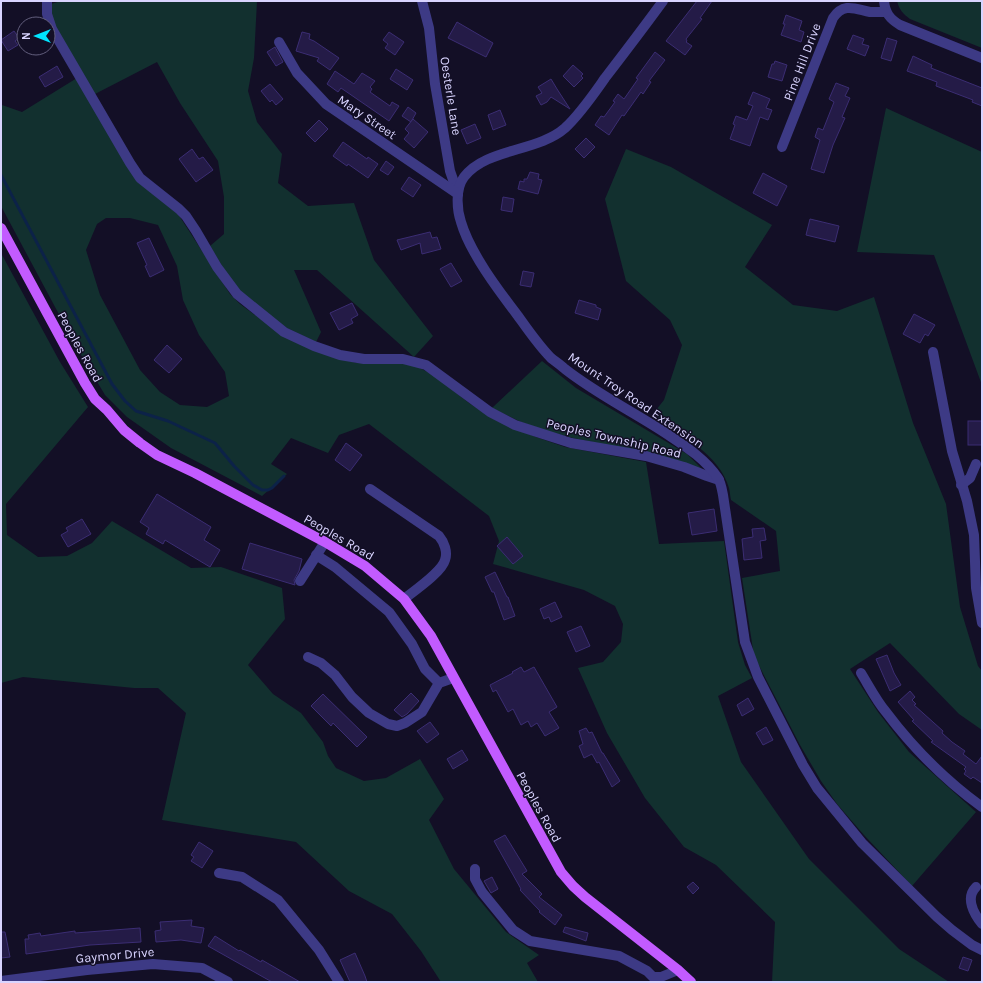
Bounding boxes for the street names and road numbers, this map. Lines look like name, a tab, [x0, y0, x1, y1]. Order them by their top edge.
street label: Pine Hill Drive	[780, 21, 824, 103]
street label: Oesterle Lane	[437, 56, 465, 137]
street label: Mary Street	[335, 92, 399, 142]
street label: Peoples Road	[54, 309, 106, 385]
street label: Mount Troy Road Extension	[565, 349, 707, 451]
street label: Peoples Township Road	[545, 415, 683, 461]
street label: Peoples Road	[301, 511, 377, 563]
street label: Peoples Road	[513, 769, 565, 845]
street label: Gaymor Drive	[75, 944, 155, 966]

